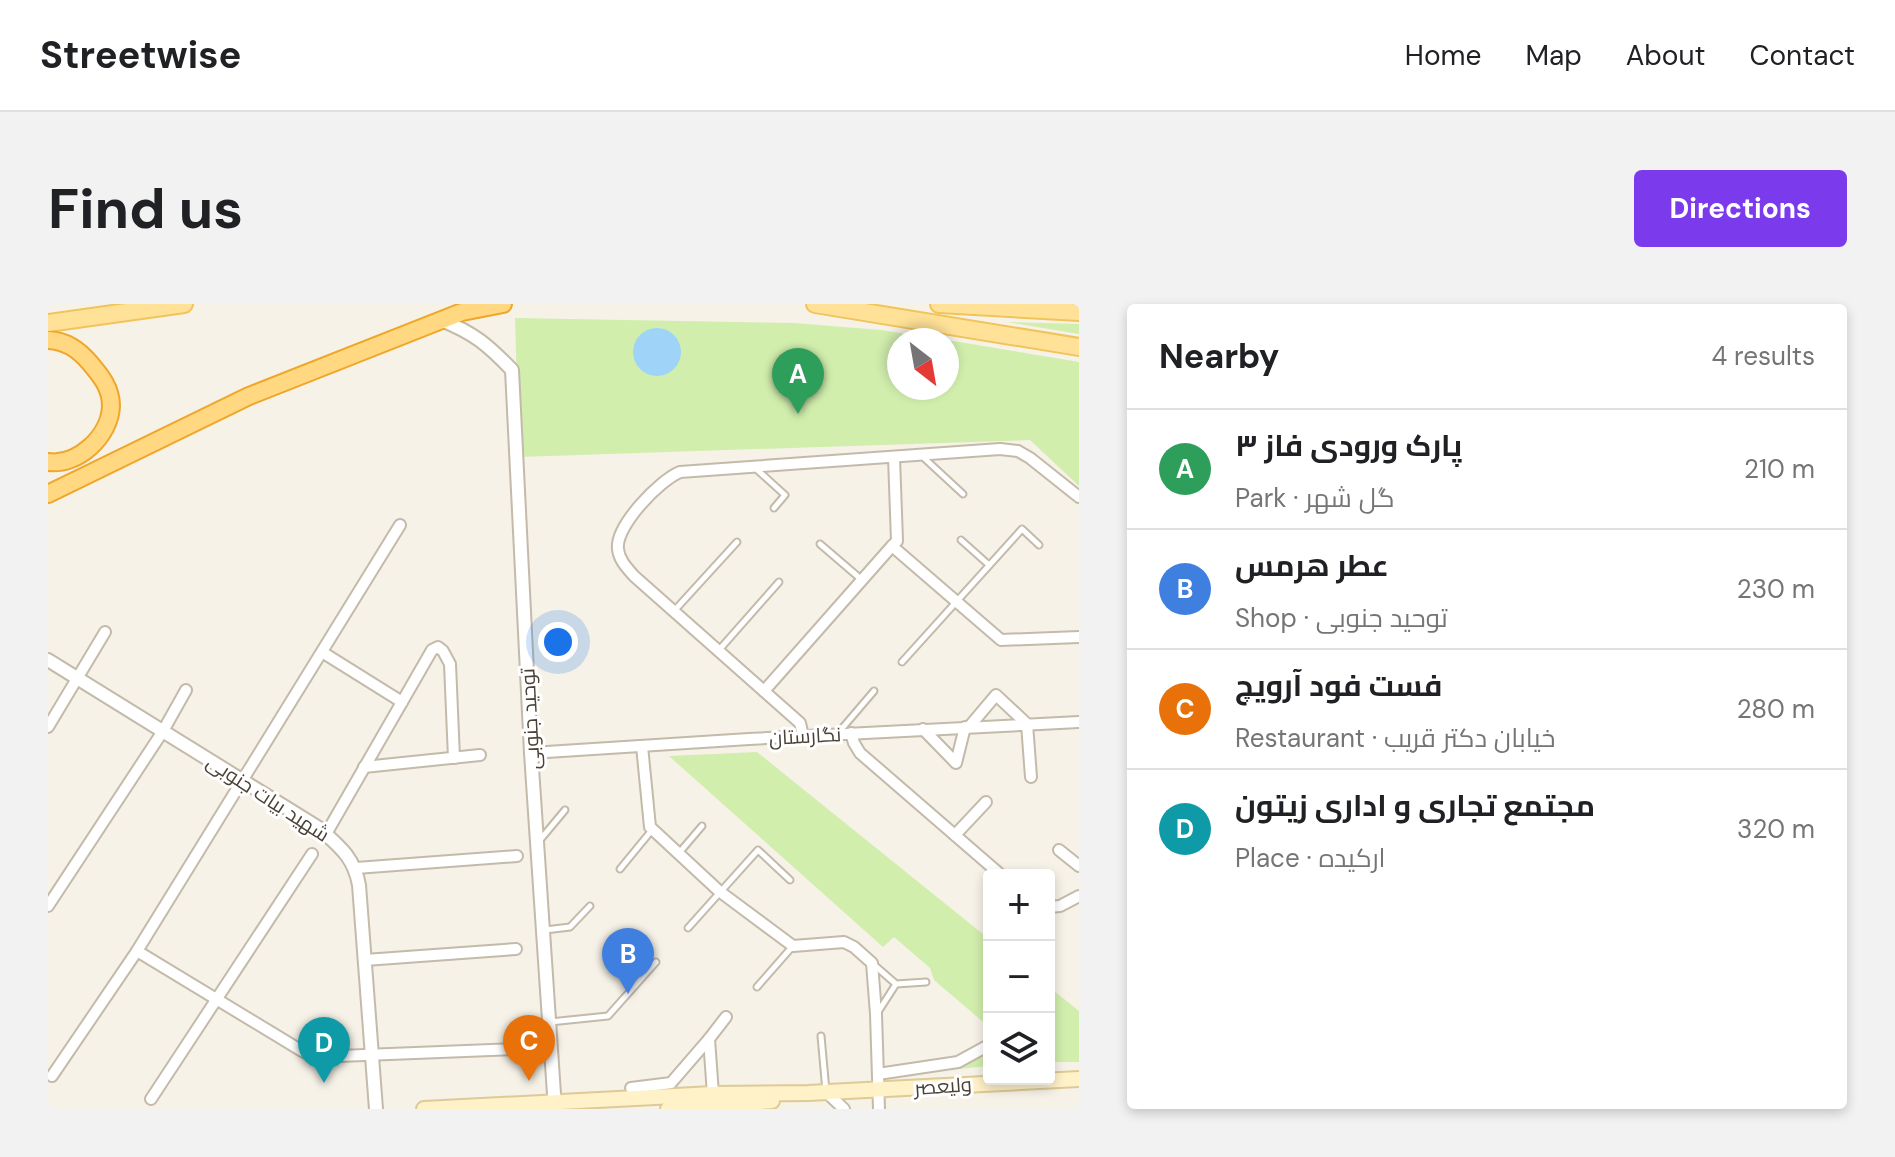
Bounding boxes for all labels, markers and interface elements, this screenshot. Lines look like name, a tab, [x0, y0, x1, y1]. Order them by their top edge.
text: Streetwise	[40, 30, 241, 80]
text: Home	[1405, 37, 1481, 74]
text: Map	[1525, 37, 1582, 74]
text: About	[1626, 37, 1705, 74]
text: Contact	[1749, 37, 1855, 74]
button: Directions	[1634, 170, 1847, 247]
text: Find us	[48, 172, 243, 245]
north arrow	[887, 328, 959, 400]
text: Nearby	[1159, 334, 1279, 379]
text: 4 results	[1711, 339, 1815, 373]
pin: A	[772, 348, 824, 414]
text: پارک ورودی فاز ۳	[1235, 426, 1462, 465]
text: A	[1176, 452, 1194, 486]
text: 210 m	[1744, 452, 1815, 486]
text: Park · گل شهر	[1235, 481, 1394, 515]
text: عطر هرمس	[1235, 546, 1389, 585]
text: B	[1177, 572, 1193, 606]
text: 230 m	[1737, 572, 1815, 606]
text: Shop · توحید جنوبی	[1235, 601, 1448, 635]
your location	[538, 622, 578, 662]
text: فست فود آرویچ	[1235, 666, 1442, 705]
street label: توحید جنوبی	[514, 667, 546, 770]
text: C	[1175, 692, 1195, 726]
text: 280 m	[1737, 692, 1815, 726]
street label: نگارستان	[768, 721, 842, 751]
text: Restaurant · خیابان دکتر قریب	[1235, 721, 1556, 755]
street label: شهید بیات جنوبی	[202, 749, 334, 847]
text: مجتمع تجاری و اداری زیتون	[1235, 786, 1595, 825]
text: D	[1176, 812, 1194, 846]
text: 320 m	[1737, 812, 1815, 846]
text: Place · ارکیده	[1235, 841, 1385, 875]
map controls	[983, 869, 1055, 1085]
button: +	[983, 869, 1055, 941]
pin: B	[602, 928, 654, 994]
button: −	[983, 941, 1055, 1013]
button: layers	[983, 1013, 1055, 1085]
pin: C	[503, 1015, 555, 1081]
pin: D	[298, 1017, 350, 1083]
street label: ولیعصر	[912, 1071, 973, 1101]

